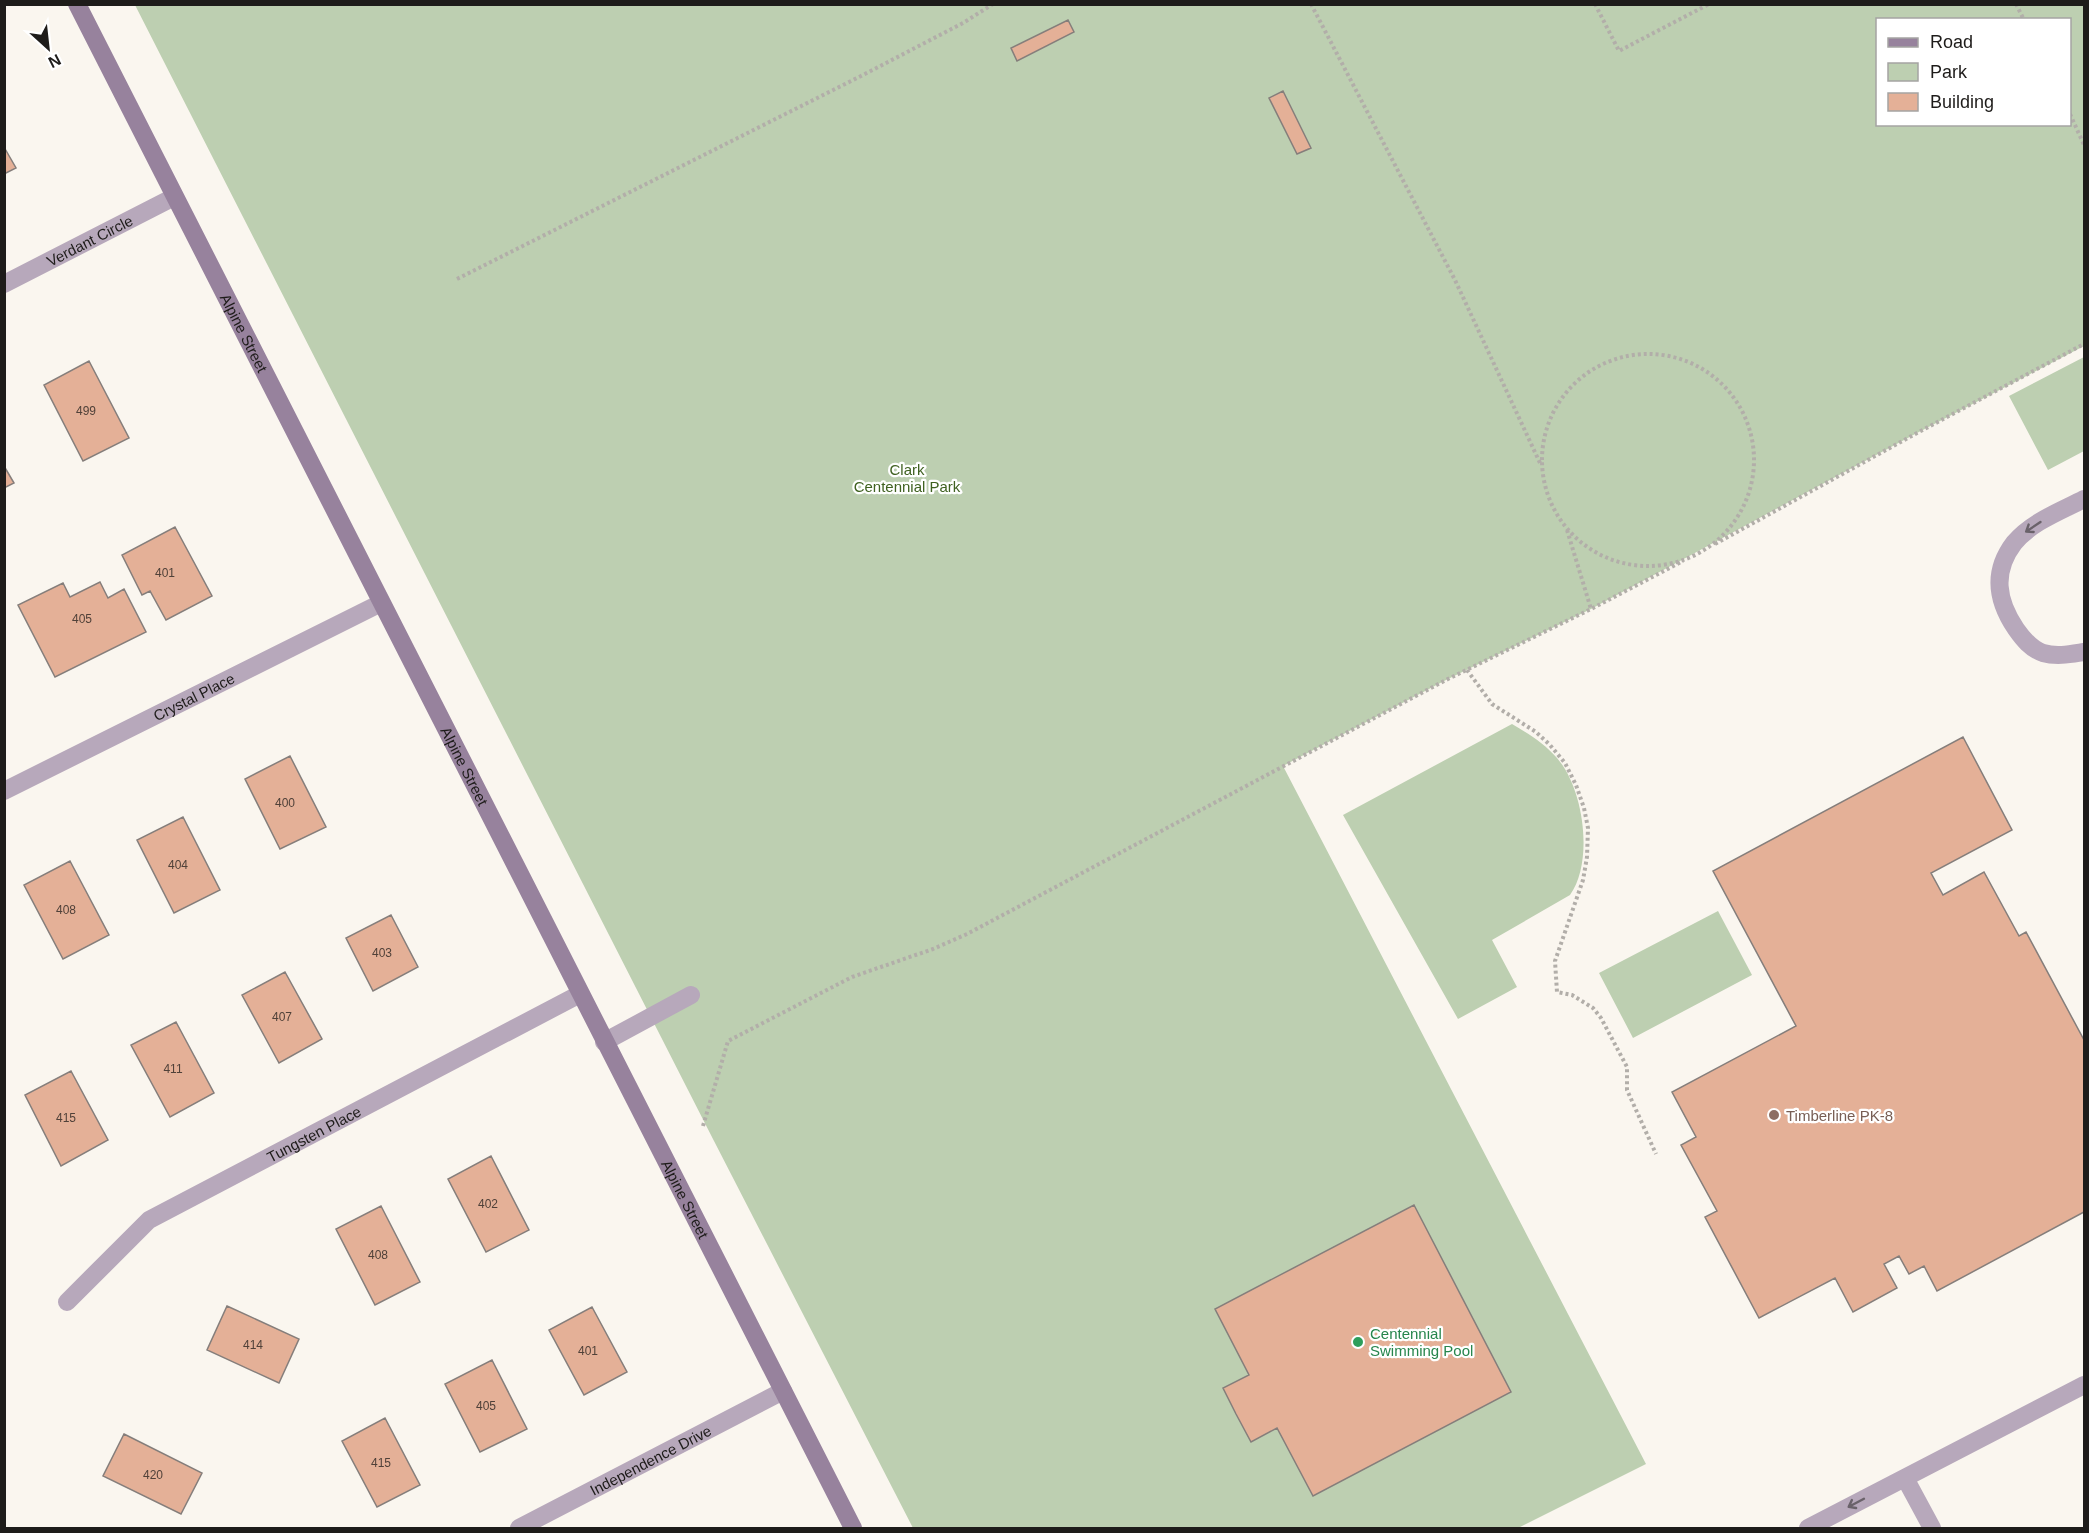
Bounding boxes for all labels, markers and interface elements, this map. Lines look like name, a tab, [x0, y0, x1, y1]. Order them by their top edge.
north arrow	[18, 18, 78, 78]
legend	[1876, 18, 2071, 126]
text: Road	[1930, 32, 1973, 52]
text: N	[46, 51, 64, 71]
text: Park	[1930, 62, 1968, 82]
text: Building	[1930, 92, 1994, 112]
street label: Verdant Circle	[44, 211, 135, 269]
street label: Alpine Street	[217, 291, 272, 376]
house number: 499	[76, 404, 96, 418]
park label: Clark Centennial Park	[854, 461, 961, 495]
one-way arrow	[2026, 521, 2042, 533]
house number: 401	[155, 566, 175, 580]
house number: 405	[72, 612, 92, 626]
street label: Crystal Place	[150, 669, 237, 724]
street label: Alpine Street	[438, 724, 492, 809]
house number: 400	[275, 796, 295, 810]
house number: 404	[168, 858, 188, 872]
house number: 408	[56, 903, 76, 917]
house number: 403	[372, 946, 392, 960]
house number: 407	[272, 1010, 292, 1024]
house number: 411	[163, 1062, 183, 1076]
street label: Tungsten Place	[264, 1102, 364, 1165]
place label: Timberline PK-8	[1786, 1107, 1893, 1124]
marker: Timberline PK-8	[1767, 1108, 1781, 1122]
house number: 415	[56, 1111, 76, 1125]
street label: Alpine Street	[658, 1157, 713, 1242]
house number: 402	[478, 1197, 498, 1211]
house number: 408	[368, 1248, 388, 1262]
place label: Centennial Swimming Pool	[1370, 1325, 1473, 1359]
marker: Centennial Swimming Pool	[1351, 1335, 1365, 1349]
house number: 414	[243, 1338, 263, 1352]
house number: 401	[578, 1344, 598, 1358]
house number: 405	[476, 1399, 496, 1413]
street label: Independence Drive	[587, 1421, 714, 1498]
house number: 415	[371, 1456, 391, 1470]
house number: 420	[143, 1468, 163, 1482]
one-way arrow	[1848, 1498, 1866, 1509]

